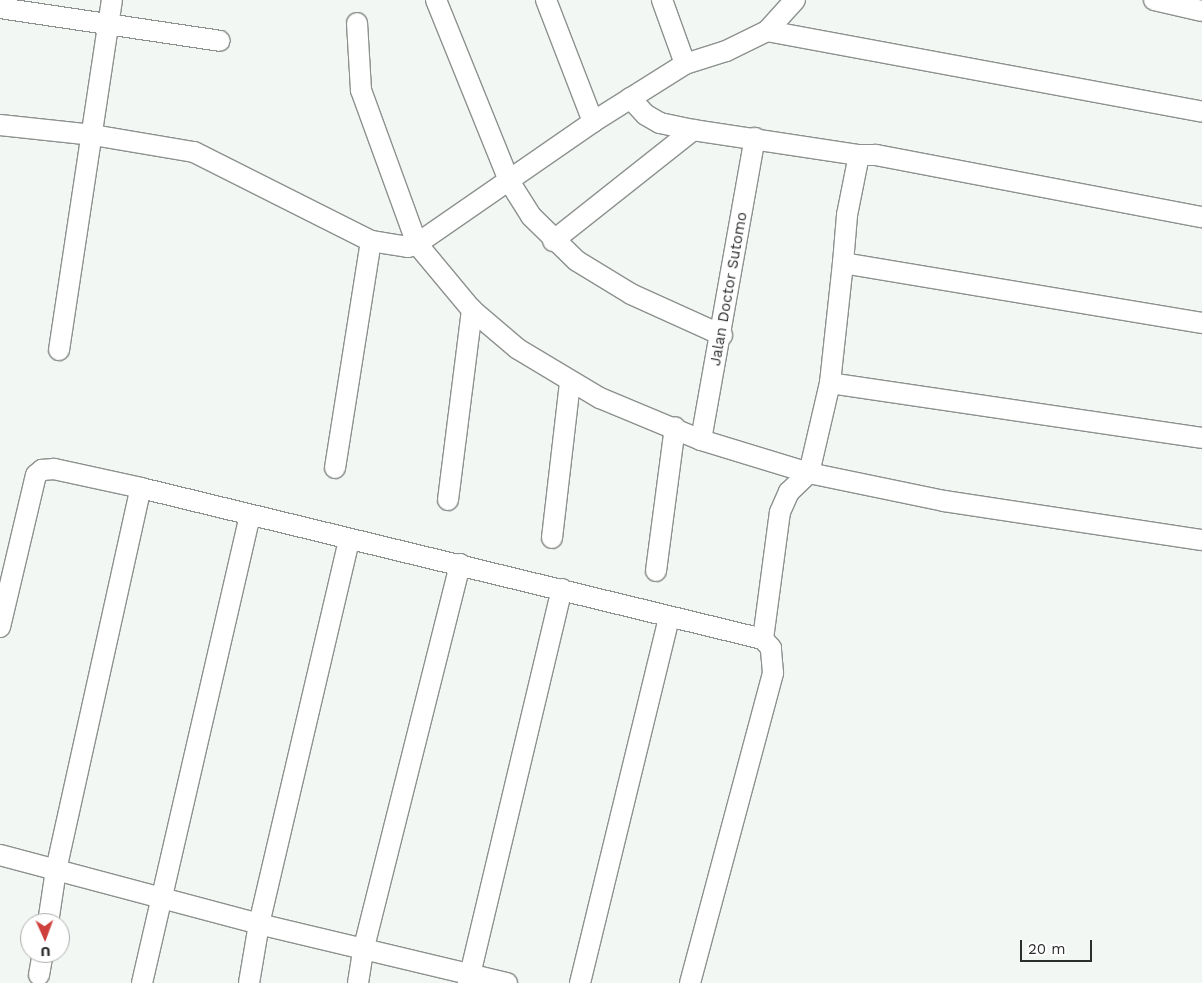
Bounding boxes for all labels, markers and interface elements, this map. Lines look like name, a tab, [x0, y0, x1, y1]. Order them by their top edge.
street label: Jalan Doctor Sutomo	[707, 210, 751, 368]
north arrow	[20, 913, 70, 963]
scale bar	[1022, 930, 1094, 962]
text: 20 m	[1028, 940, 1066, 958]
text: U	[40, 944, 51, 960]

